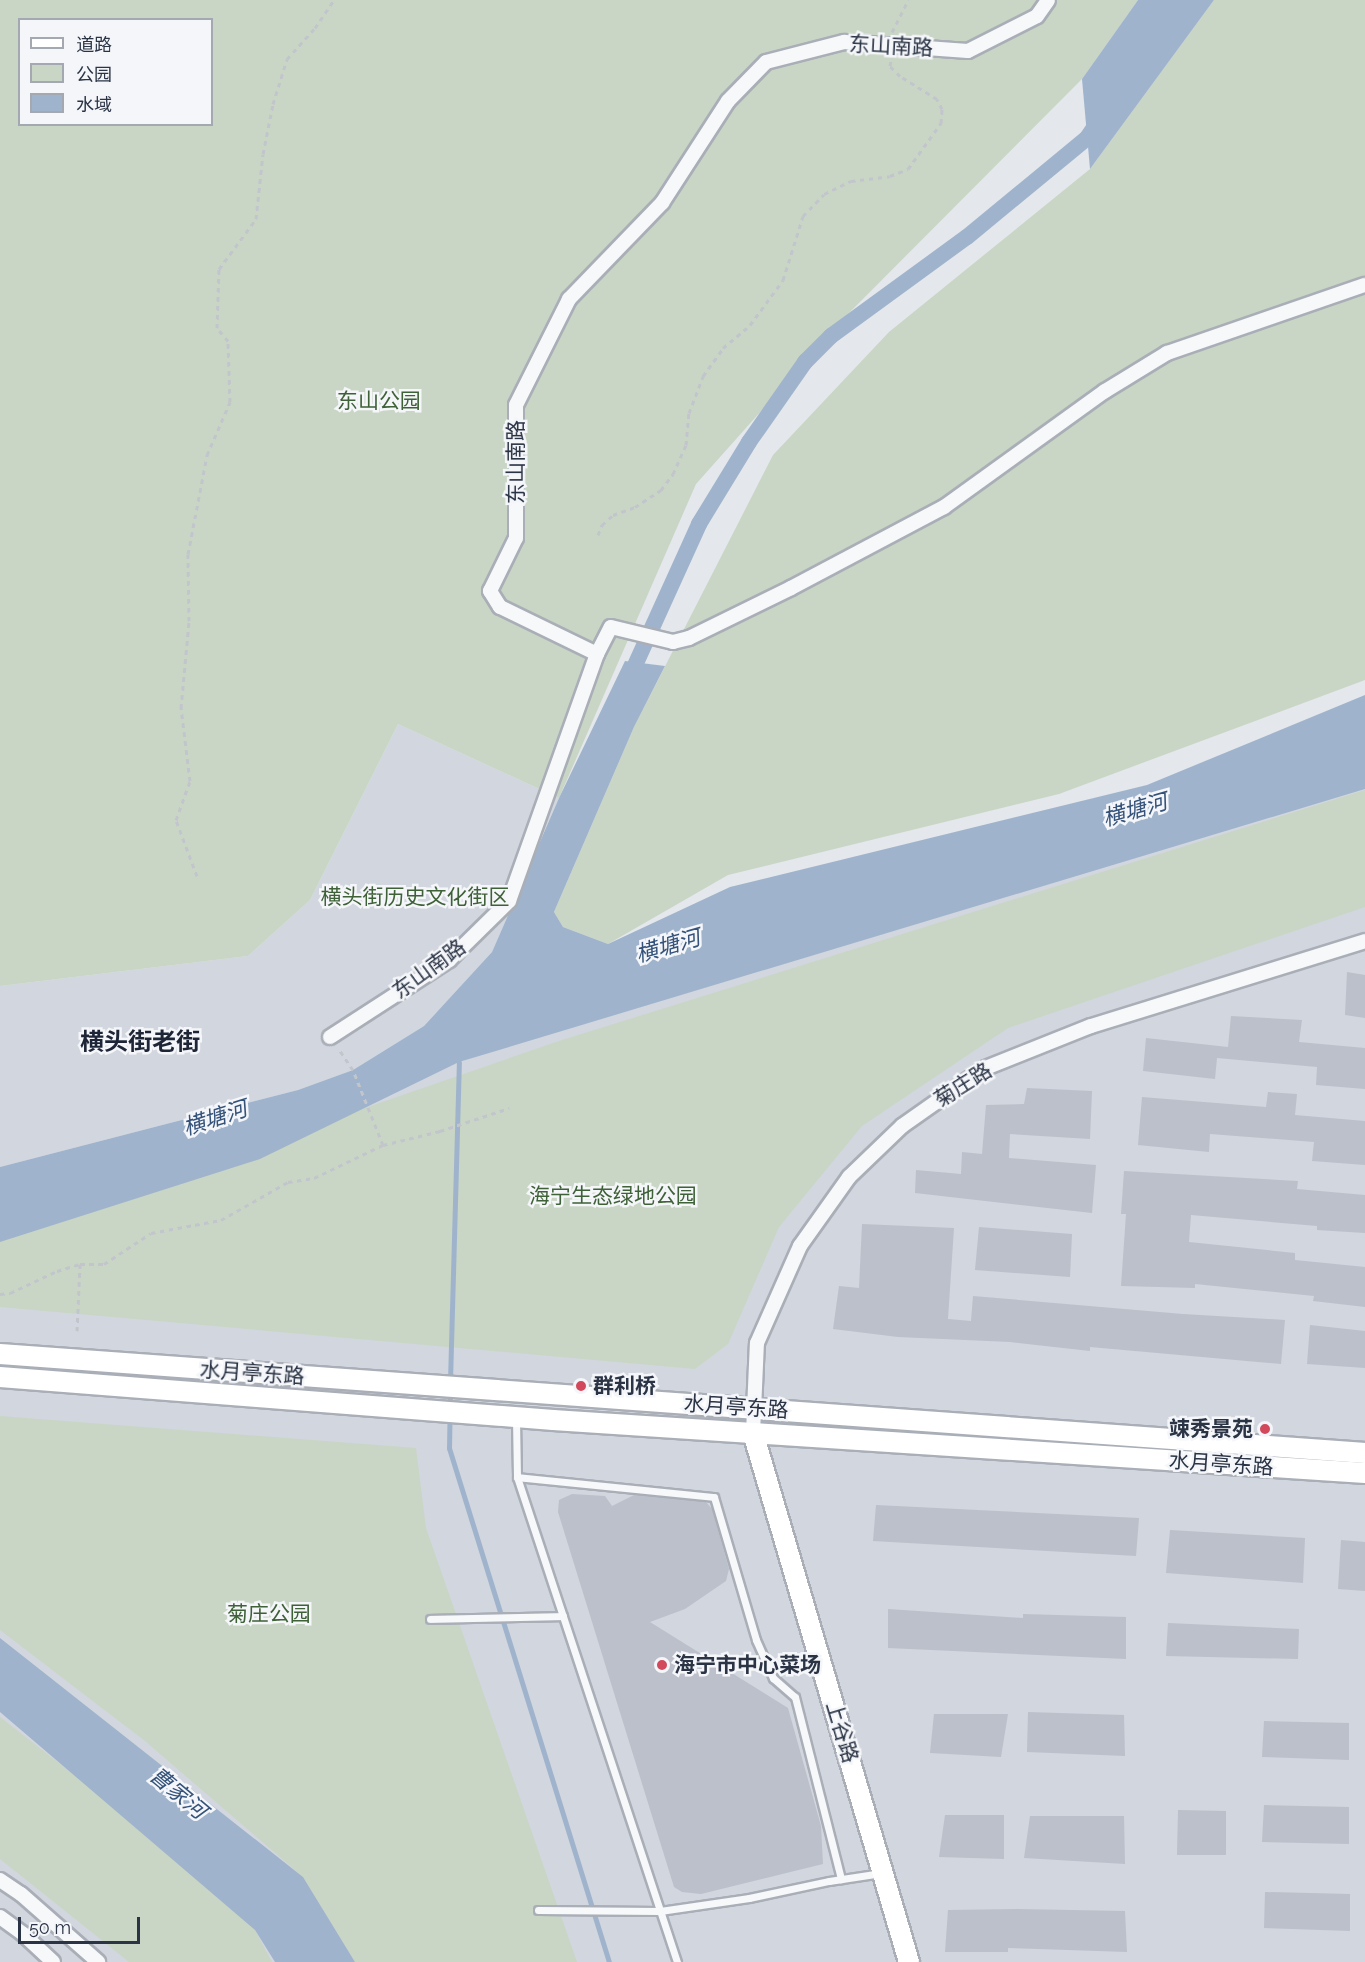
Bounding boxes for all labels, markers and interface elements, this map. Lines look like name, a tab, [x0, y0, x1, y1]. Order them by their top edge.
legend	[18, 18, 213, 126]
street label: 东山南路	[848, 31, 934, 61]
text: 道路	[76, 34, 112, 55]
text: 公园	[76, 64, 112, 85]
text: 水域	[76, 94, 112, 115]
park label: 东山公园	[337, 388, 421, 414]
street label: 东山南路	[503, 420, 529, 504]
water label: 横塘河	[1100, 788, 1170, 832]
park label: 横头街历史文化街区	[321, 884, 509, 910]
water label: 横塘河	[633, 924, 703, 968]
street label: 东山南路	[388, 934, 470, 1004]
district label: 横头街老街	[80, 1028, 200, 1056]
street label: 菊庄路	[930, 1058, 996, 1112]
water label: 横塘河	[180, 1095, 250, 1141]
park label: 海宁生态绿地公园	[529, 1183, 697, 1209]
street label: 水月亭东路	[199, 1357, 305, 1389]
place label: 群利桥	[593, 1373, 656, 1399]
marker: 群利桥	[574, 1379, 588, 1393]
street label: 水月亭东路	[683, 1391, 789, 1423]
place label: 竦秀景苑	[1169, 1416, 1253, 1442]
marker: 竦秀景苑	[1258, 1422, 1272, 1436]
street label: 水月亭东路	[1168, 1448, 1274, 1480]
park label: 菊庄公园	[227, 1601, 311, 1627]
place label: 海宁市中心菜场	[674, 1652, 821, 1678]
marker: 海宁市中心菜场	[655, 1658, 669, 1672]
street label: 上谷路	[821, 1698, 863, 1766]
water label: 曹家河	[144, 1762, 212, 1824]
scale bar	[21, 1905, 142, 1943]
text: 50 m	[29, 1917, 71, 1938]

